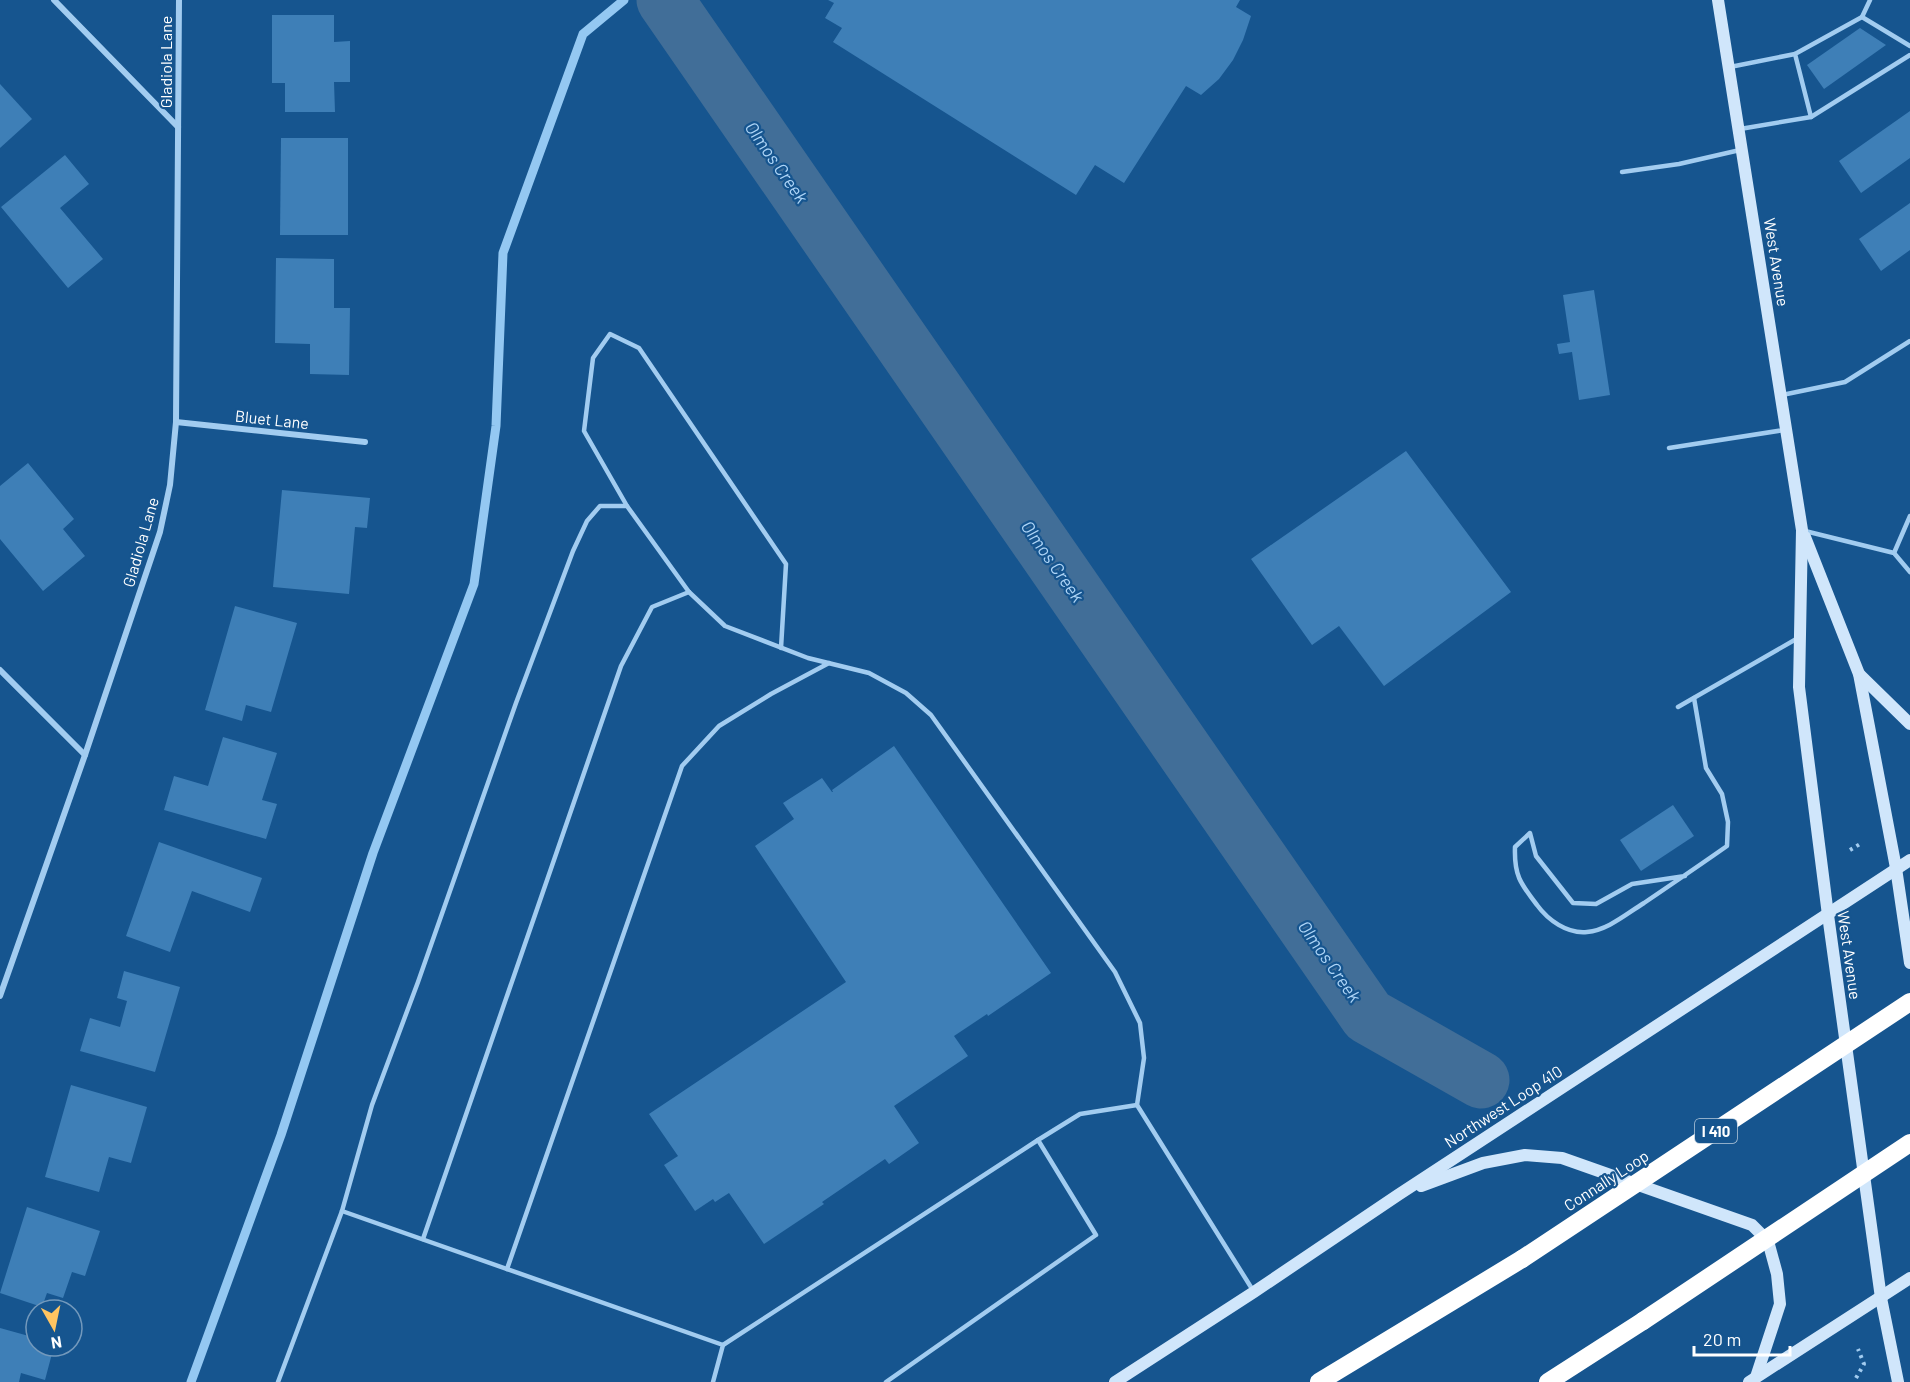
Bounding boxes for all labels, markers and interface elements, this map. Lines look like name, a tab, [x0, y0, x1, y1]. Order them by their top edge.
street label: Gladiola Lane	[156, 16, 175, 108]
water label: Olmos Creek	[741, 117, 813, 207]
street label: West Avenue	[1761, 216, 1793, 308]
street label: Bluet Lane	[234, 406, 310, 432]
street label: Gladiola Lane	[118, 495, 162, 589]
water label: Olmos Creek	[1017, 516, 1089, 606]
street label: West Avenue	[1834, 910, 1866, 1000]
water label: Olmos Creek	[1294, 916, 1366, 1006]
street label: Northwest Loop 410	[1440, 1061, 1566, 1151]
road number: I 410	[1695, 1119, 1737, 1143]
street label: Connally Loop	[1560, 1146, 1652, 1214]
north arrow	[24, 1298, 84, 1358]
scale bar	[1694, 1319, 1790, 1357]
text: 20 m	[1703, 1328, 1741, 1350]
text: N	[50, 1333, 63, 1354]

